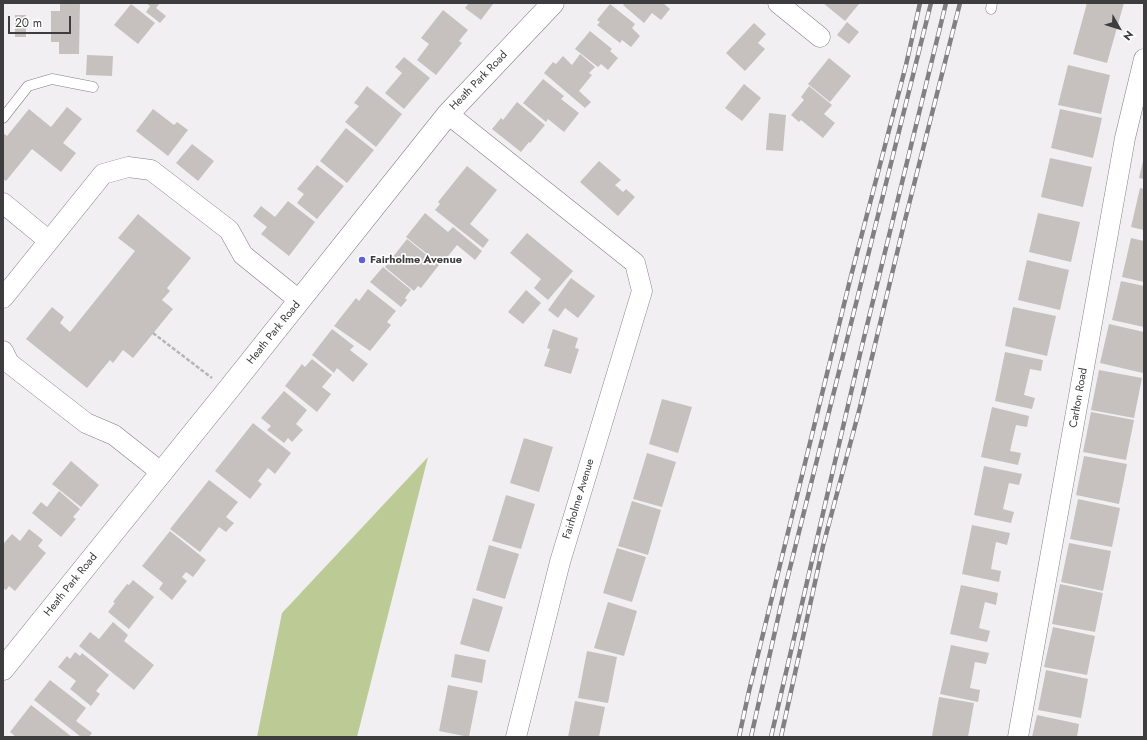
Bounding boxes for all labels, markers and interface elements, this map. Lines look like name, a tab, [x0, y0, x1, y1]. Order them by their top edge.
scale bar	[10, 8, 73, 34]
north arrow	[1099, 8, 1139, 48]
text: 20 m	[15, 14, 42, 32]
text: N	[1119, 27, 1137, 44]
street label: Heath Park Road	[447, 49, 511, 113]
place label: Fairholme Avenue	[370, 253, 462, 267]
marker: Fairholme Avenue	[357, 255, 367, 265]
street label: Heath Park Road	[245, 299, 303, 367]
street label: Carlton Road	[1067, 367, 1091, 429]
street label: Fairholme Avenue	[561, 457, 597, 541]
street label: Heath Park Road	[42, 551, 100, 619]

